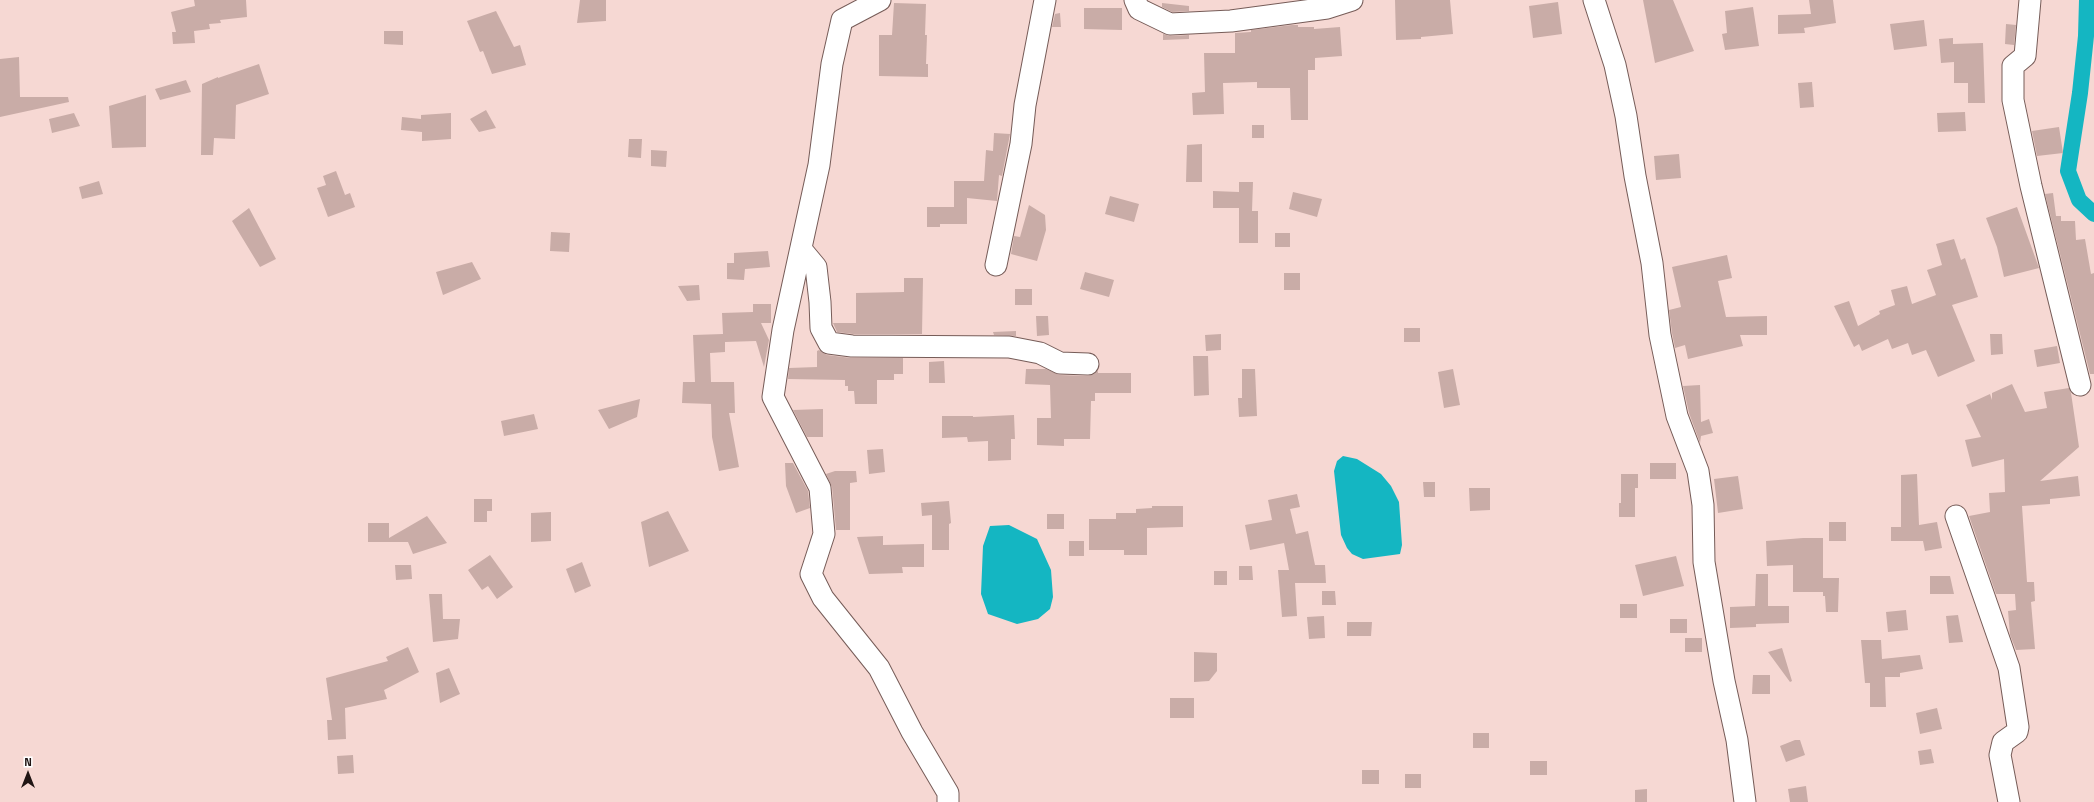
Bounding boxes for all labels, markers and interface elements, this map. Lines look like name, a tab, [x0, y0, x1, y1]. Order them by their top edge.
north arrow	[8, 754, 48, 794]
text: N	[24, 754, 32, 770]

